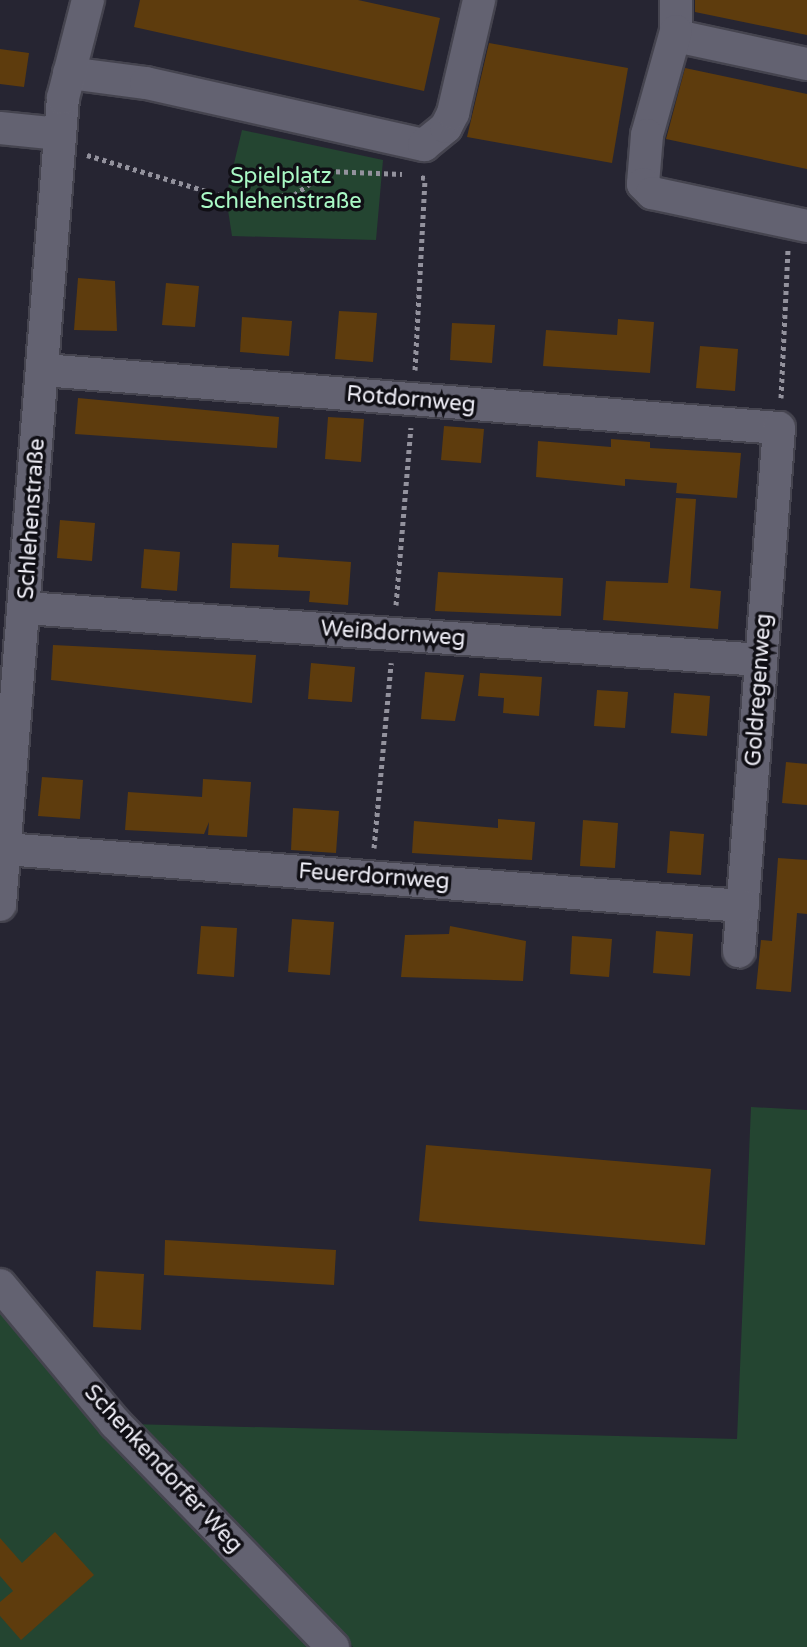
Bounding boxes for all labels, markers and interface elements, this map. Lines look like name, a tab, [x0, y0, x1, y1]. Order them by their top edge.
park label: Spielplatz Schlehenstraße	[200, 163, 362, 214]
street label: Rotdornweg	[345, 381, 477, 419]
street label: Schlehenstraße	[13, 438, 51, 600]
street label: Goldregenweg	[740, 613, 778, 767]
street label: Weißdornweg	[320, 616, 466, 652]
street label: Feuerdornweg	[298, 859, 450, 895]
street label: Schenkendorfer Weg	[78, 1380, 248, 1558]

